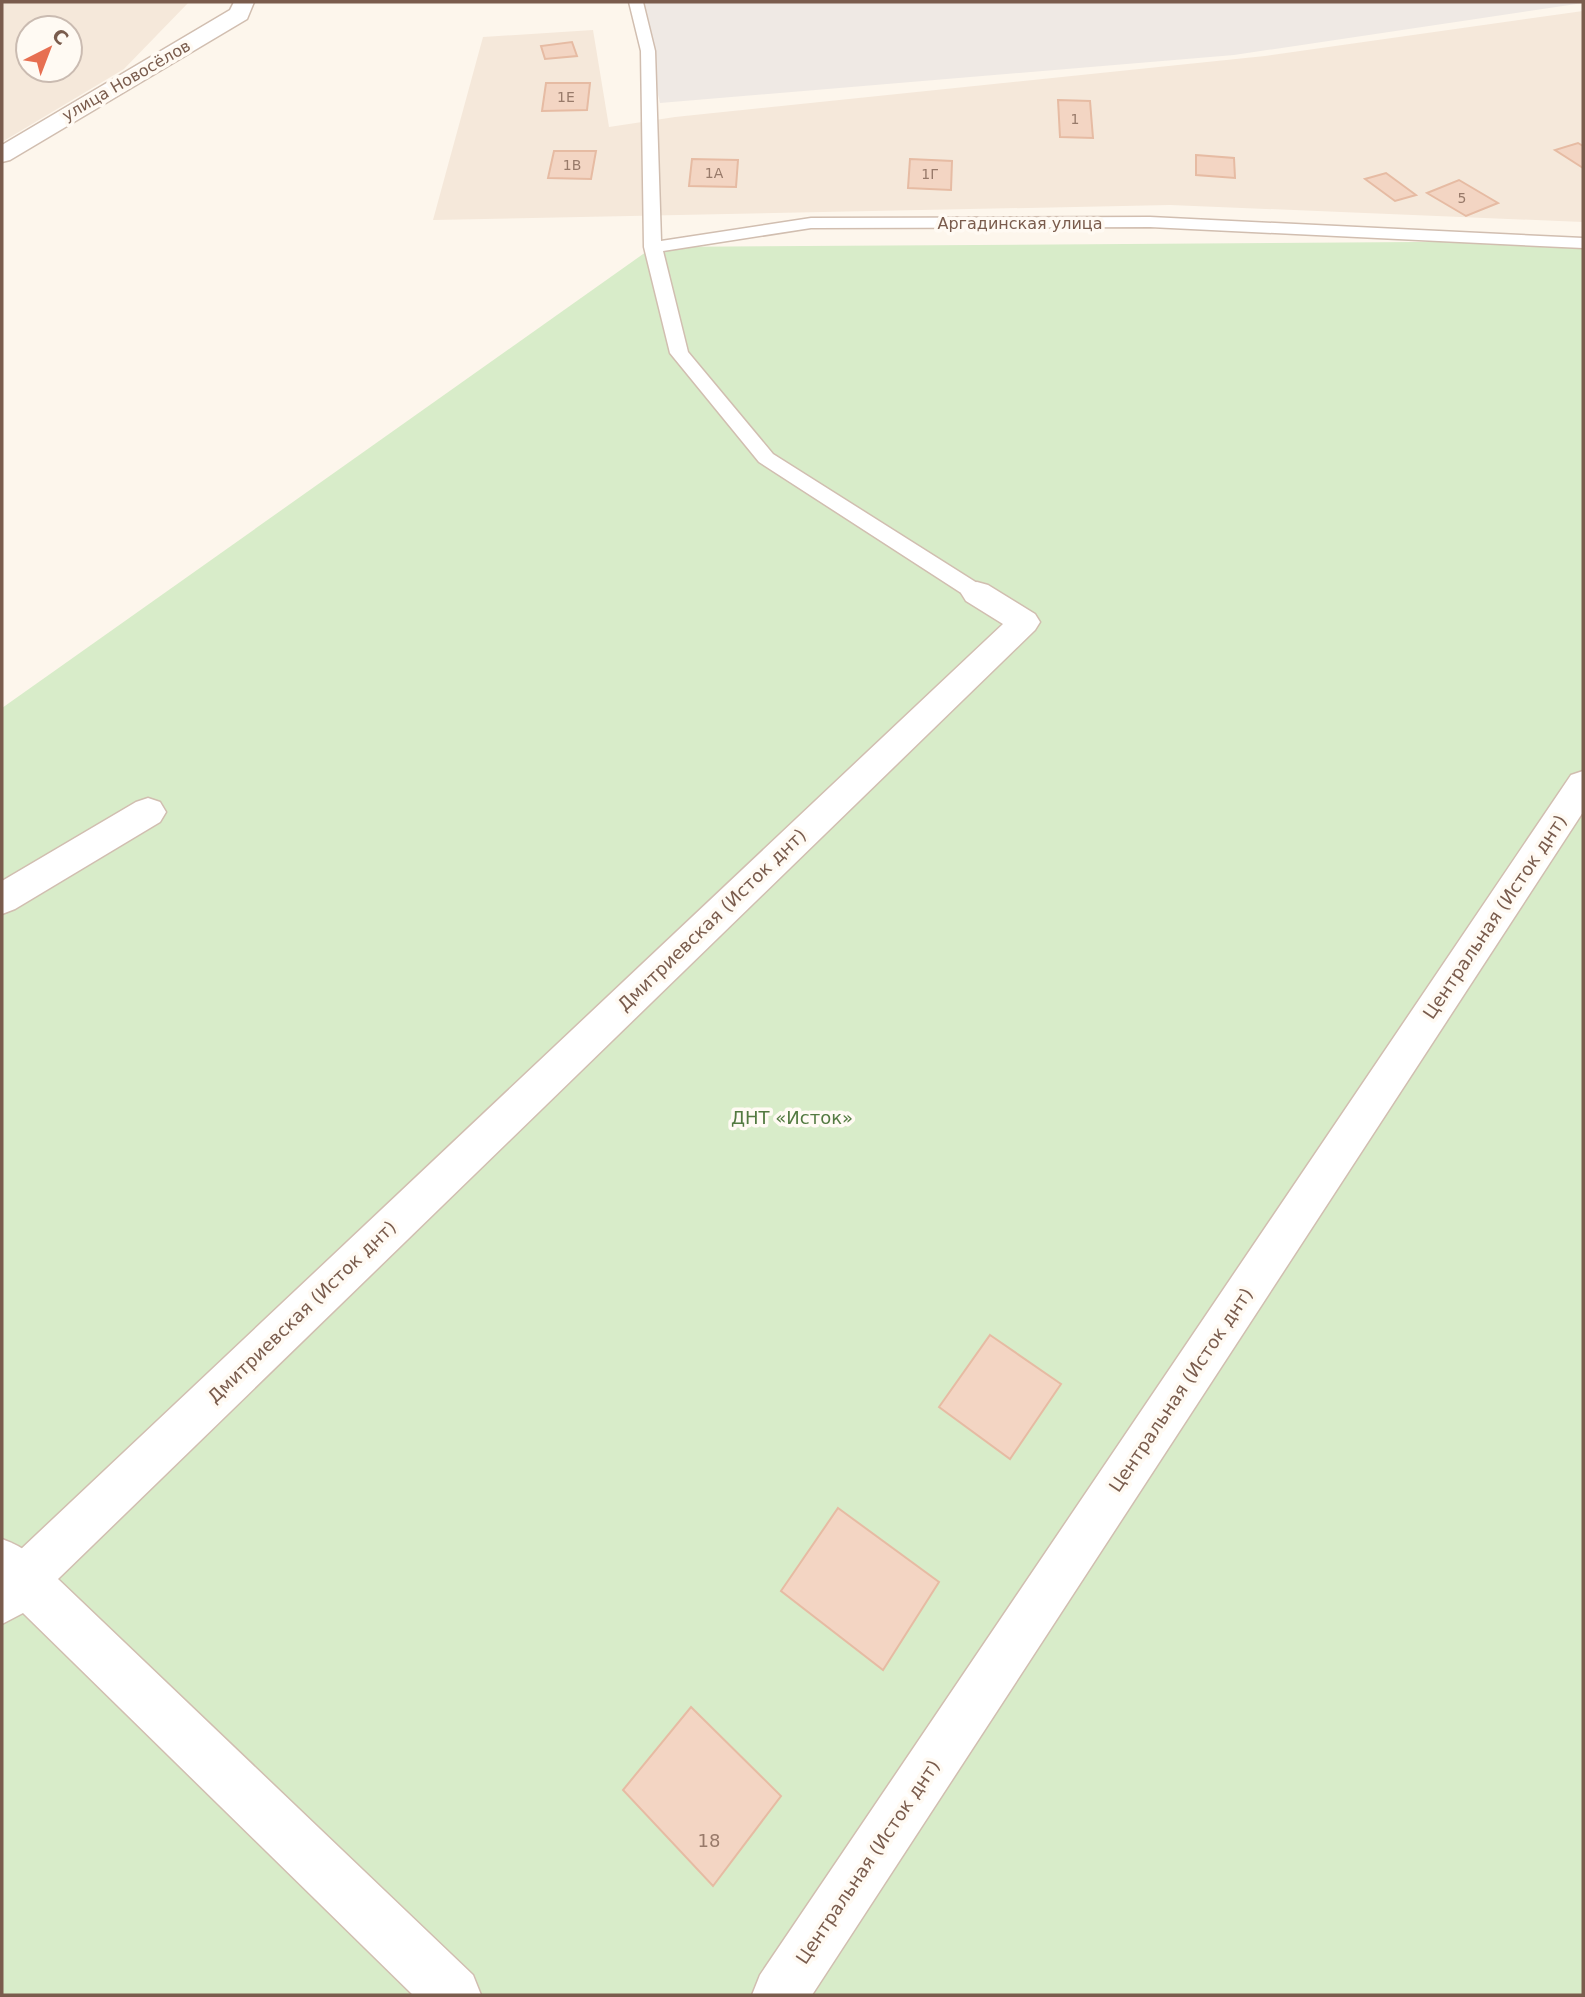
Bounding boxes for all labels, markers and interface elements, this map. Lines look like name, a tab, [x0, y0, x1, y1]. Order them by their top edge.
north arrow	[14, 14, 84, 84]
text: С	[48, 24, 73, 49]
street label: улица Новосёлов	[59, 36, 194, 125]
house number: 1Е	[557, 89, 575, 105]
house number: 1	[1071, 111, 1079, 127]
house number: 1В	[563, 157, 581, 173]
house number: 1А	[705, 165, 724, 181]
house number: 1Г	[921, 166, 939, 182]
house number: 5	[1458, 190, 1466, 206]
street label: Аргадинская улица	[938, 214, 1103, 233]
street label: Центральная (Исток днт)	[1418, 811, 1571, 1023]
street label: Дмитриевская (Исток днт)	[613, 824, 810, 1015]
park label: ДНТ «Исток»	[731, 1107, 853, 1128]
street label: Дмитриевская (Исток днт)	[203, 1216, 400, 1407]
street label: Центральная (Исток днт)	[1104, 1284, 1257, 1496]
street label: Центральная (Исток днт)	[791, 1756, 944, 1968]
house number: 18	[698, 1830, 720, 1851]

